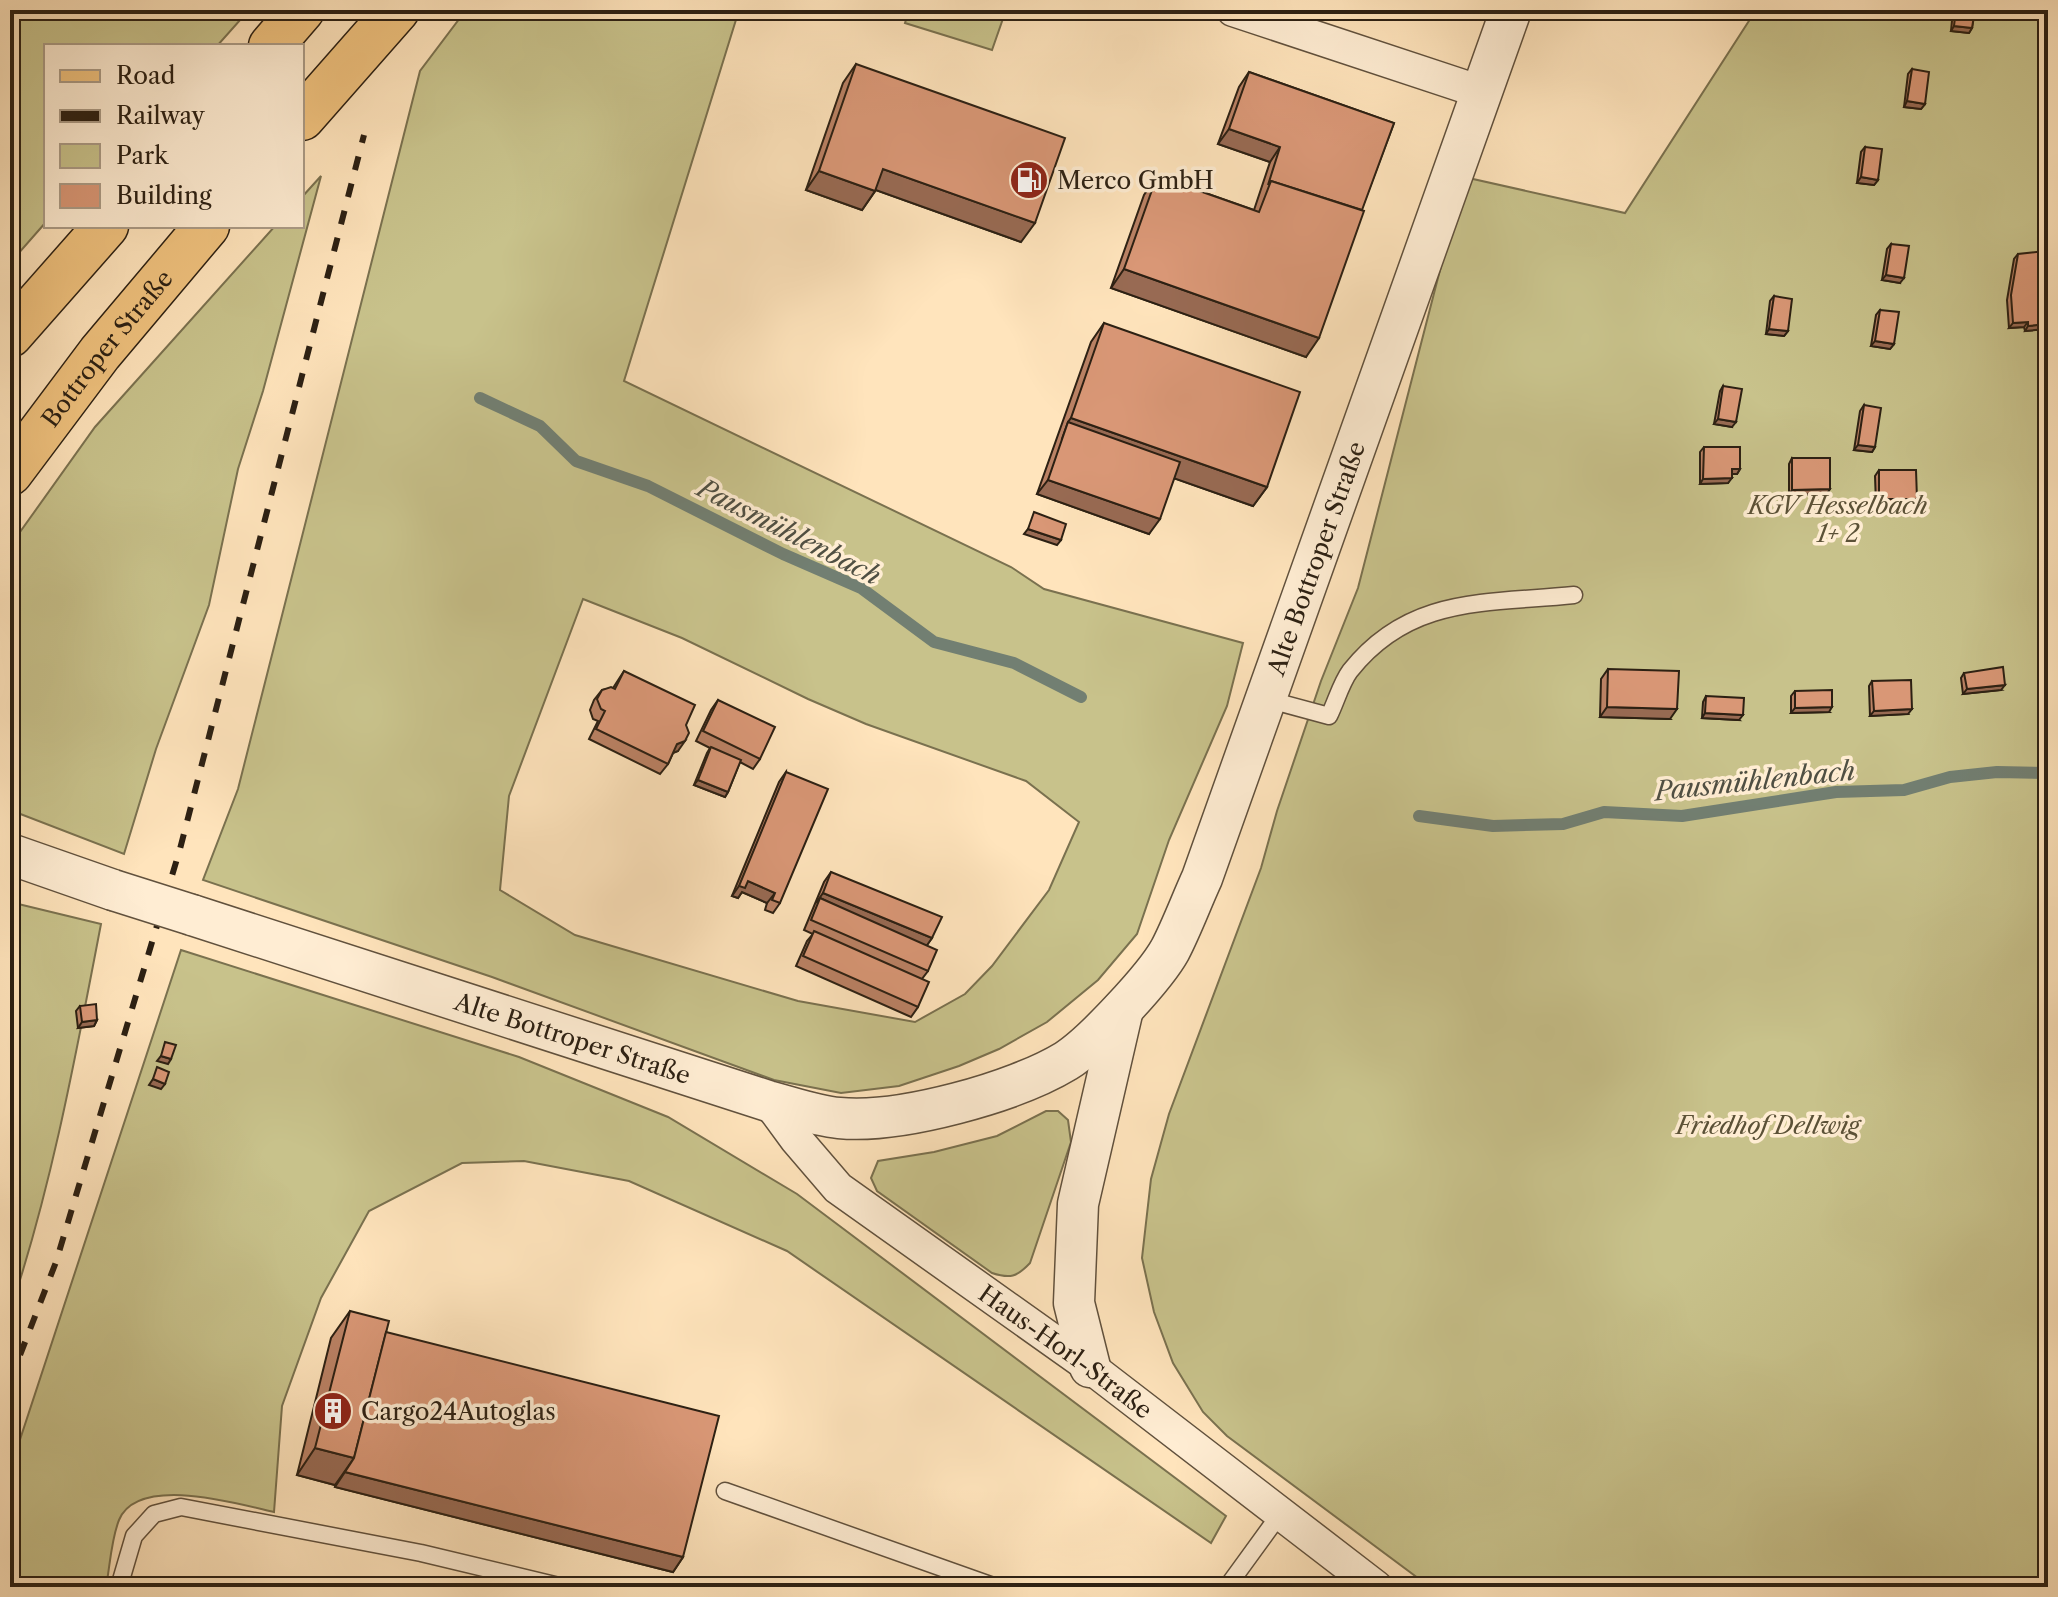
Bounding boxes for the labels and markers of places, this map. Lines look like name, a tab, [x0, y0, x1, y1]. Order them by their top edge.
fuel station icon: Merco GmbH	[1008, 159, 1050, 201]
place label: Merco GmbH	[1057, 166, 1214, 195]
building icon: Cargo24Autoglas	[312, 1390, 354, 1432]
place label: Cargo24Autoglas	[361, 1397, 556, 1426]

